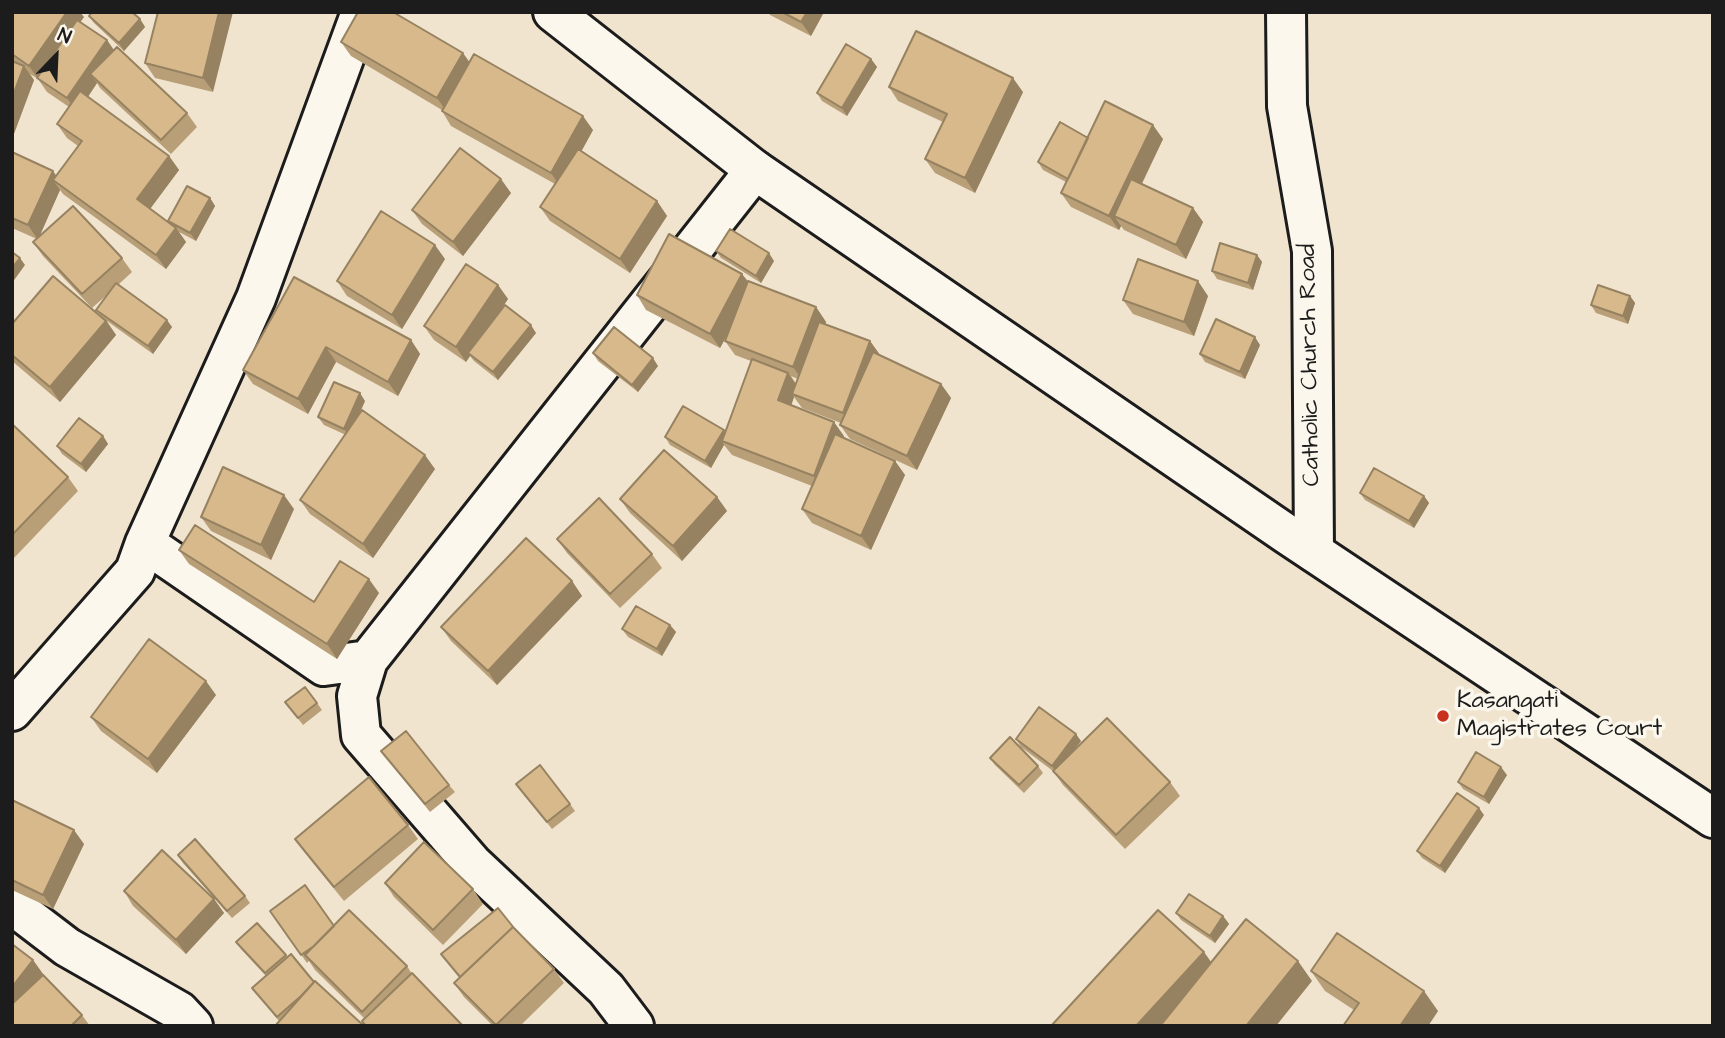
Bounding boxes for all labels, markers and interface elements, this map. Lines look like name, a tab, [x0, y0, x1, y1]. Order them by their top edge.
north arrow	[21, 21, 91, 91]
text: N	[54, 21, 75, 51]
street label: Catholic Church Road	[1294, 243, 1328, 487]
place label: Kasangati Magistrates Court	[1457, 688, 1662, 744]
marker: Kasangati Magistrates Court	[1435, 708, 1451, 724]

